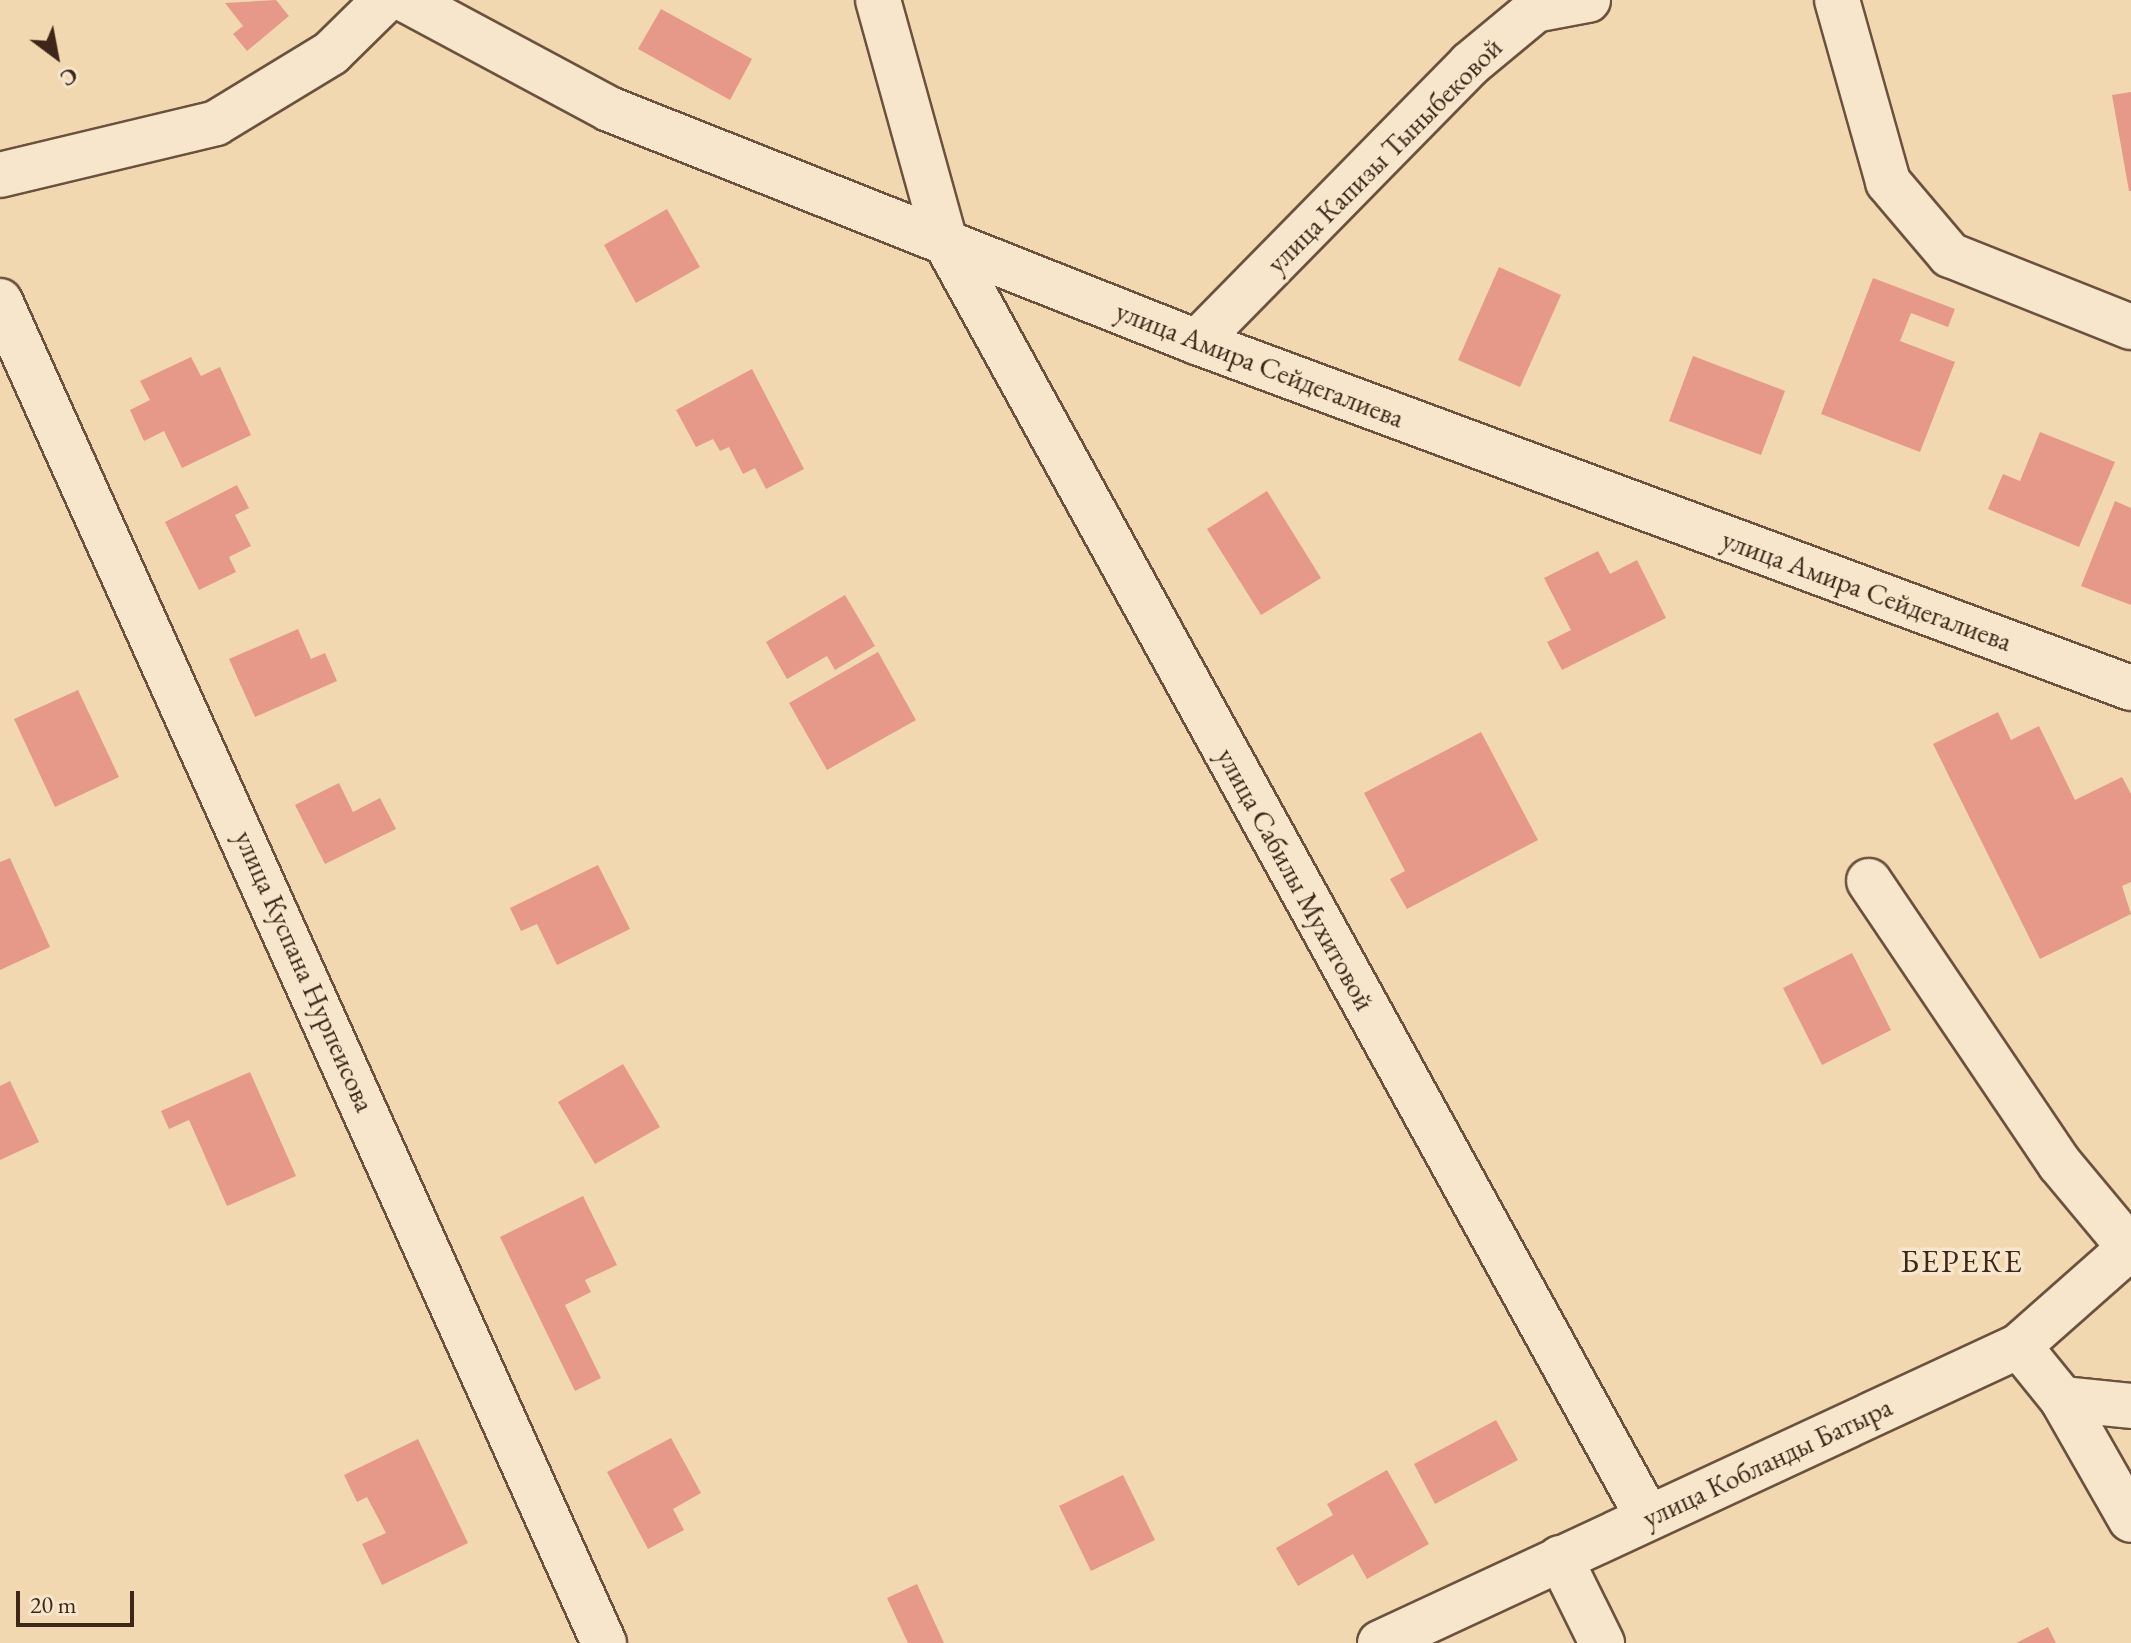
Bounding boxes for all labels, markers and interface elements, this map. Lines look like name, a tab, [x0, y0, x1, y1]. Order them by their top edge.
north arrow	[16, 16, 96, 96]
street label: улица Капизы Тыныбековой	[1259, 30, 1509, 280]
text: С	[55, 60, 83, 93]
street label: улица Амира Сейдегалиева	[1111, 293, 1409, 435]
street label: улица Амира Сейдегалиева	[1718, 522, 2016, 658]
street label: улица Сабилы Мухитовой	[1210, 742, 1382, 1016]
street label: улица Куспана Нурпеисова	[228, 825, 382, 1117]
district label: БЕРЕКЕ	[1900, 1242, 2024, 1280]
street label: улица Кобланды Батыра	[1637, 1389, 1897, 1535]
scale bar	[20, 1575, 138, 1625]
text: 20 m	[30, 1589, 77, 1620]

